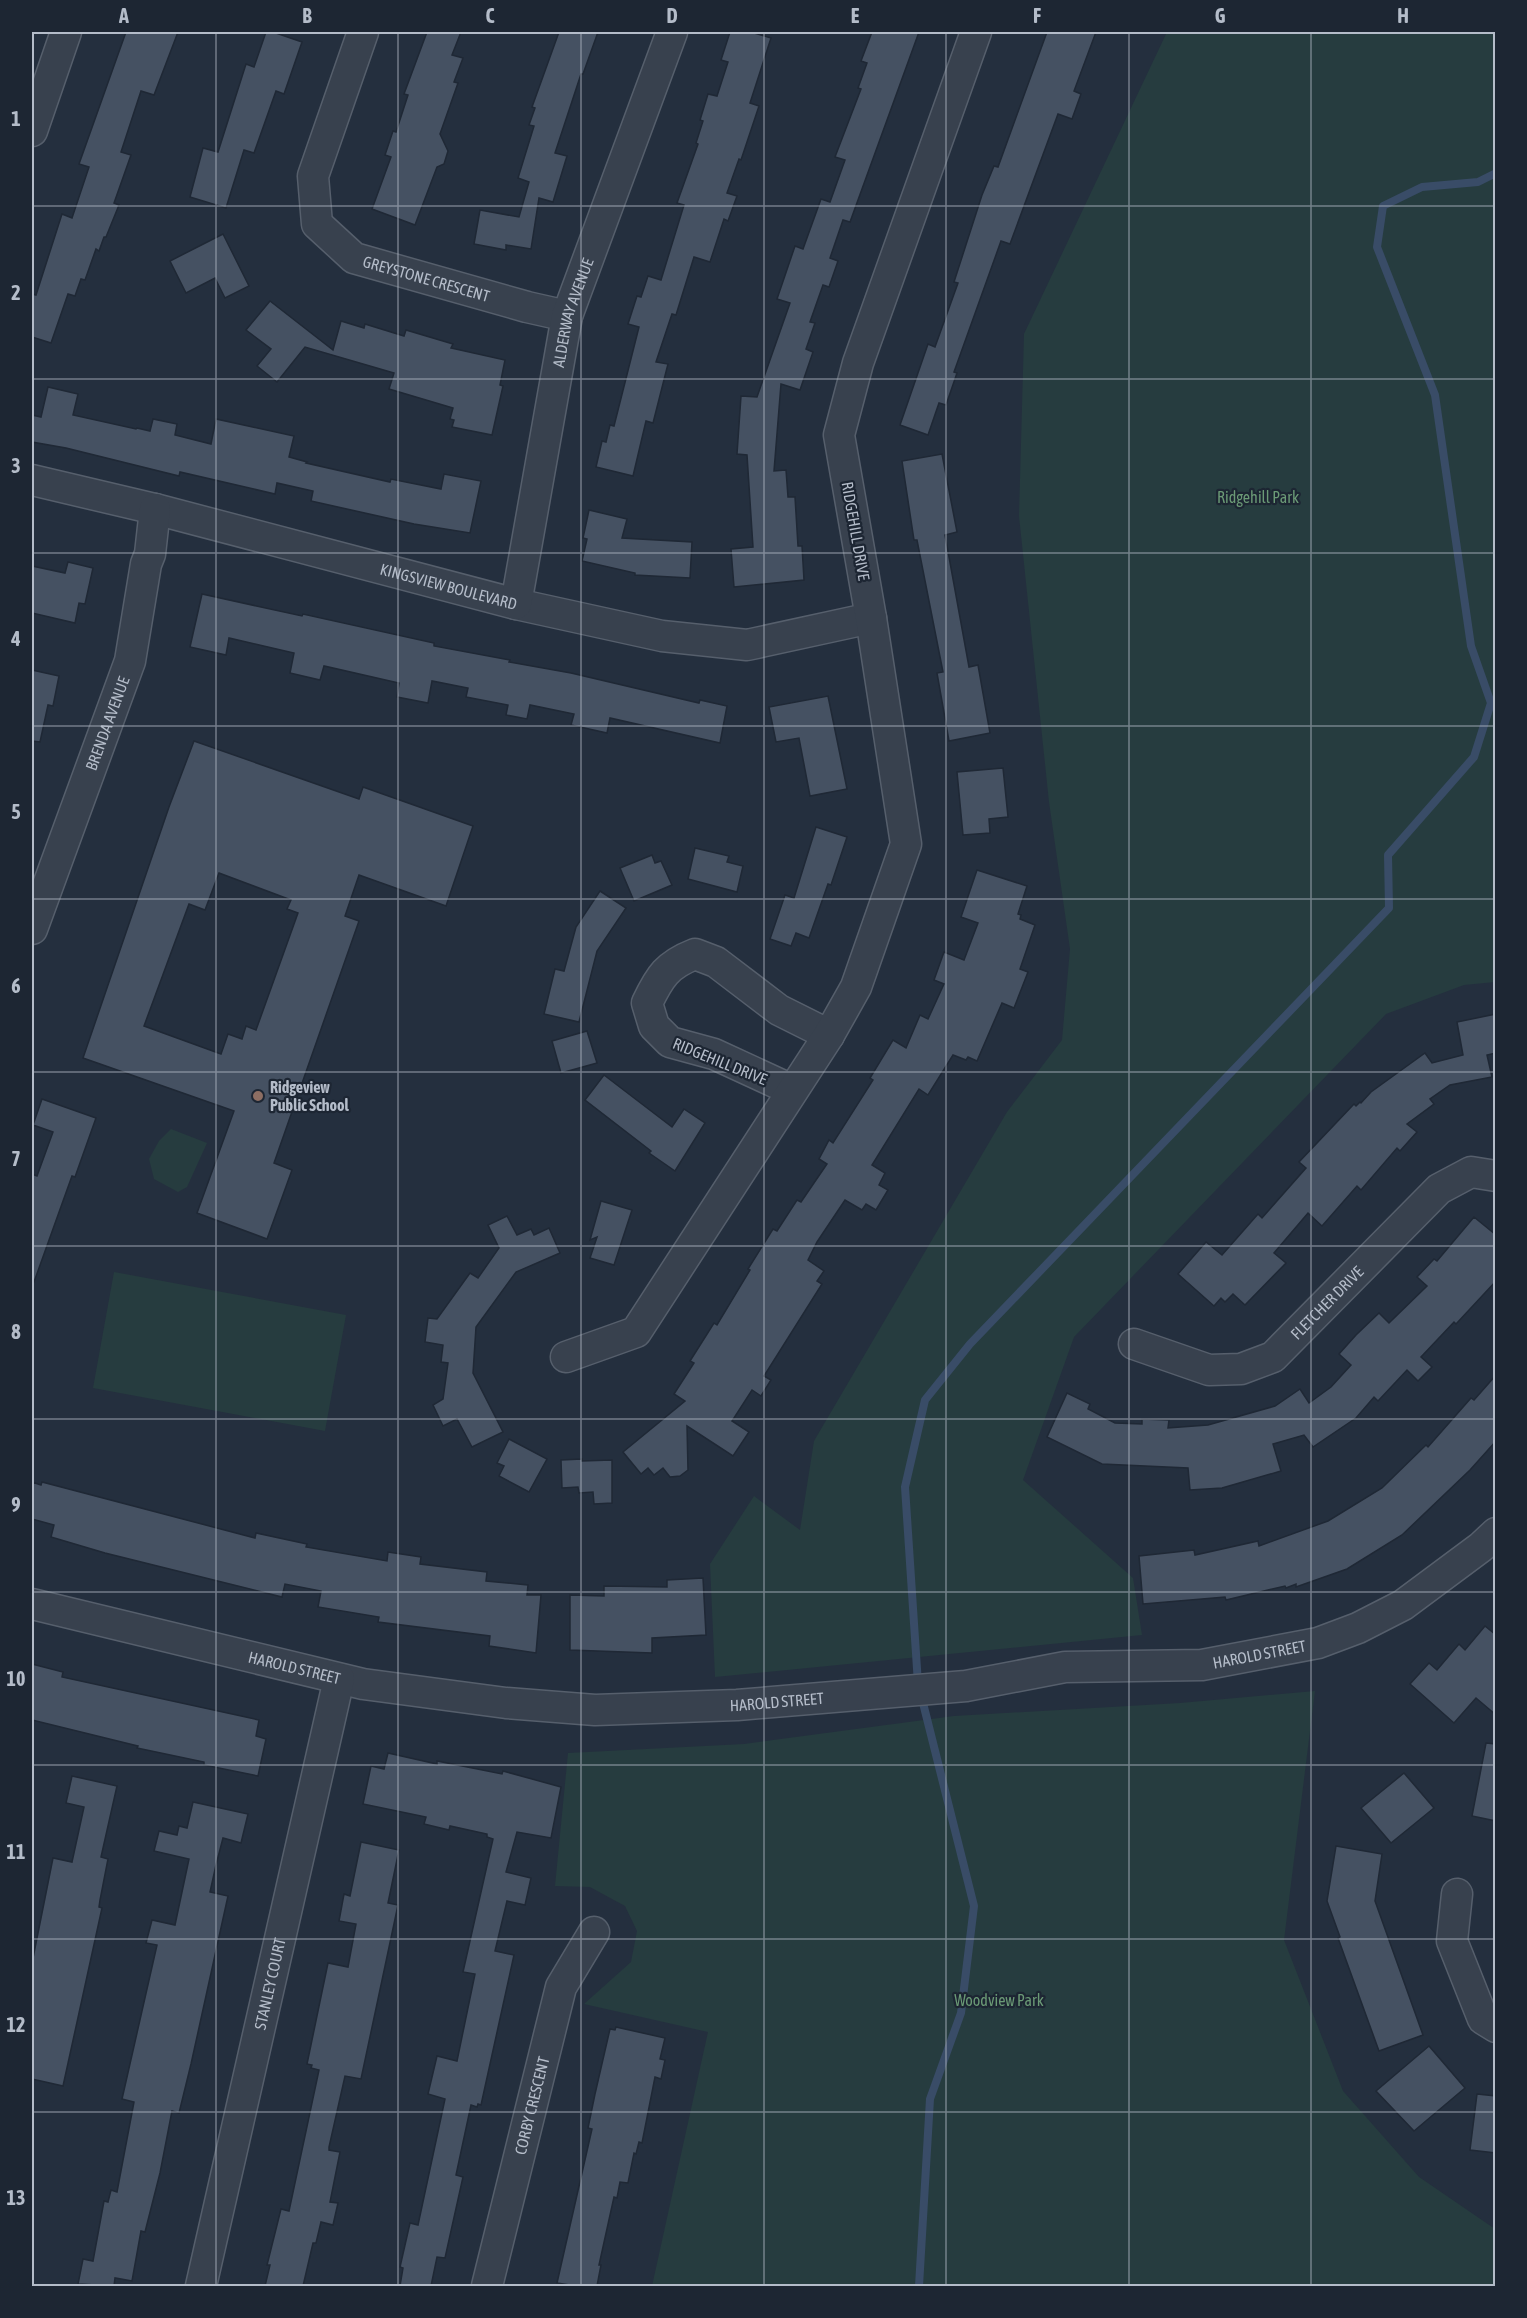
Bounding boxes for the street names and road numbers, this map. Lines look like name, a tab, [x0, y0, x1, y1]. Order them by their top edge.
street label: GREYSTONE CRESCENT	[361, 252, 492, 305]
street label: ALDERWAY AVENUE	[549, 255, 597, 369]
street label: RIDGEHILL DRIVE	[838, 480, 874, 582]
street label: KINGSVIEW BOULEVARD	[378, 560, 519, 613]
street label: BRENDA AVENUE	[82, 674, 133, 773]
street label: RIDGEHILL DRIVE	[670, 1034, 770, 1088]
street label: FLETCHER DRIVE	[1287, 1262, 1367, 1343]
street label: HAROLD STREET	[1211, 1637, 1307, 1672]
street label: HAROLD STREET	[247, 1648, 342, 1687]
street label: HAROLD STREET	[729, 1689, 824, 1714]
street label: STANLEY COURT	[251, 1936, 289, 2031]
street label: CORBY CRESCENT	[511, 2055, 552, 2156]

